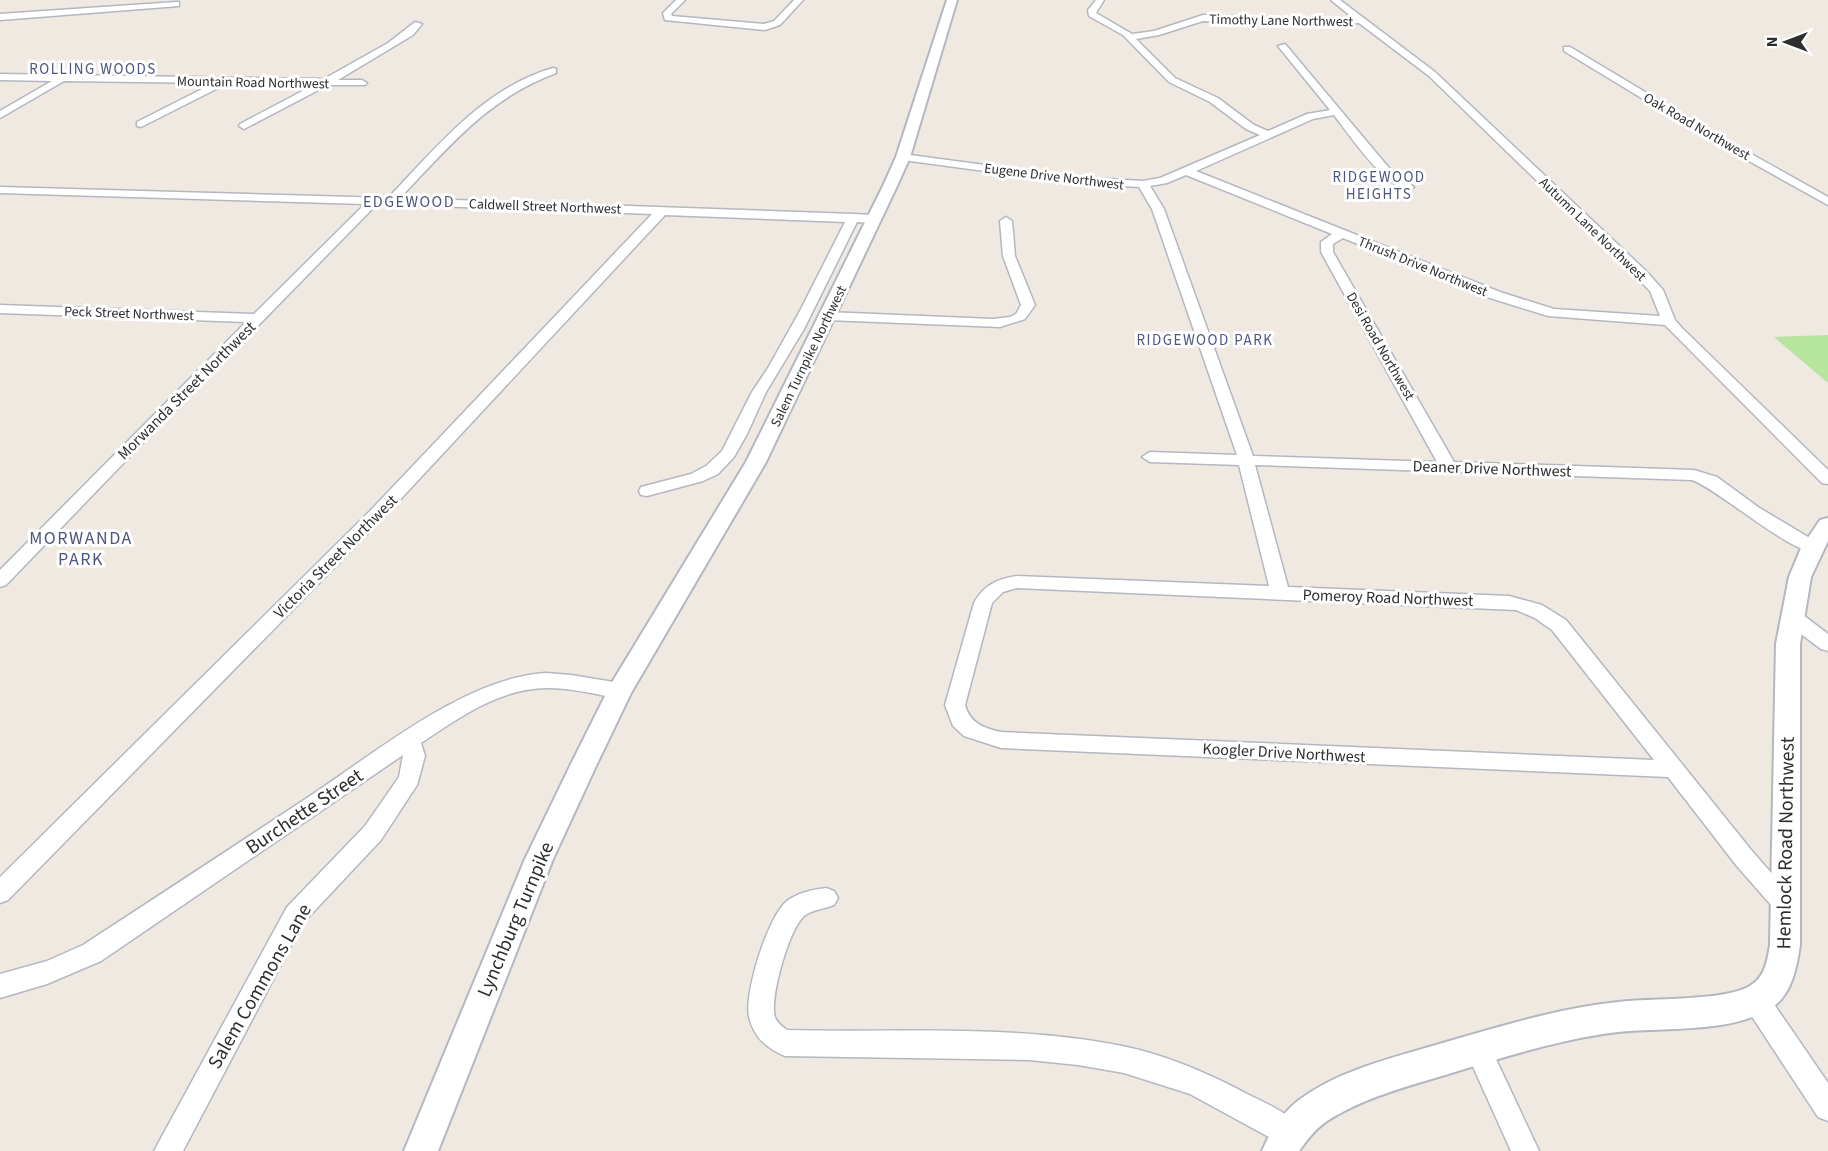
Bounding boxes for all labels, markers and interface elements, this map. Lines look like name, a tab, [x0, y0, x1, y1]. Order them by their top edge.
street label: Timothy Lane Northwest	[1209, 10, 1353, 32]
north arrow	[1756, 12, 1816, 72]
text: N	[1761, 37, 1783, 47]
district label: ROLLING WOODS	[29, 59, 157, 80]
street label: Mountain Road Northwest	[177, 72, 330, 94]
street label: Oak Road Northwest	[1640, 88, 1754, 166]
street label: Eugene Drive Northwest	[983, 159, 1125, 196]
district label: RIDGEWOOD HEIGHTS	[1332, 167, 1426, 205]
street label: Autumn Lane Northwest	[1534, 173, 1650, 286]
district label: EDGEWOOD	[363, 191, 455, 213]
street label: Caldwell Street Northwest	[469, 194, 622, 220]
street label: Thrush Drive Northwest	[1355, 232, 1491, 302]
street label: Salem Turnpike Northwest	[766, 282, 852, 431]
street label: Desi Road Northwest	[1341, 289, 1419, 404]
street label: Peck Street Northwest	[64, 302, 194, 326]
street label: Morwanda Street Northwest	[113, 316, 261, 465]
district label: RIDGEWOOD PARK	[1137, 330, 1273, 351]
street label: Deaner Drive Northwest	[1412, 455, 1572, 483]
street label: Victoria Street Northwest	[269, 489, 403, 624]
district label: MORWANDA PARK	[29, 526, 133, 572]
street label: Pomeroy Road Northwest	[1302, 584, 1474, 612]
street label: Hemlock Road Northwest	[1770, 736, 1802, 950]
street label: Koogler Drive Northwest	[1202, 738, 1367, 768]
street label: Burchette Street	[240, 762, 369, 861]
street label: Lynchburg Turnpike	[471, 837, 561, 1001]
street label: Salem Commons Lane	[201, 899, 319, 1074]

